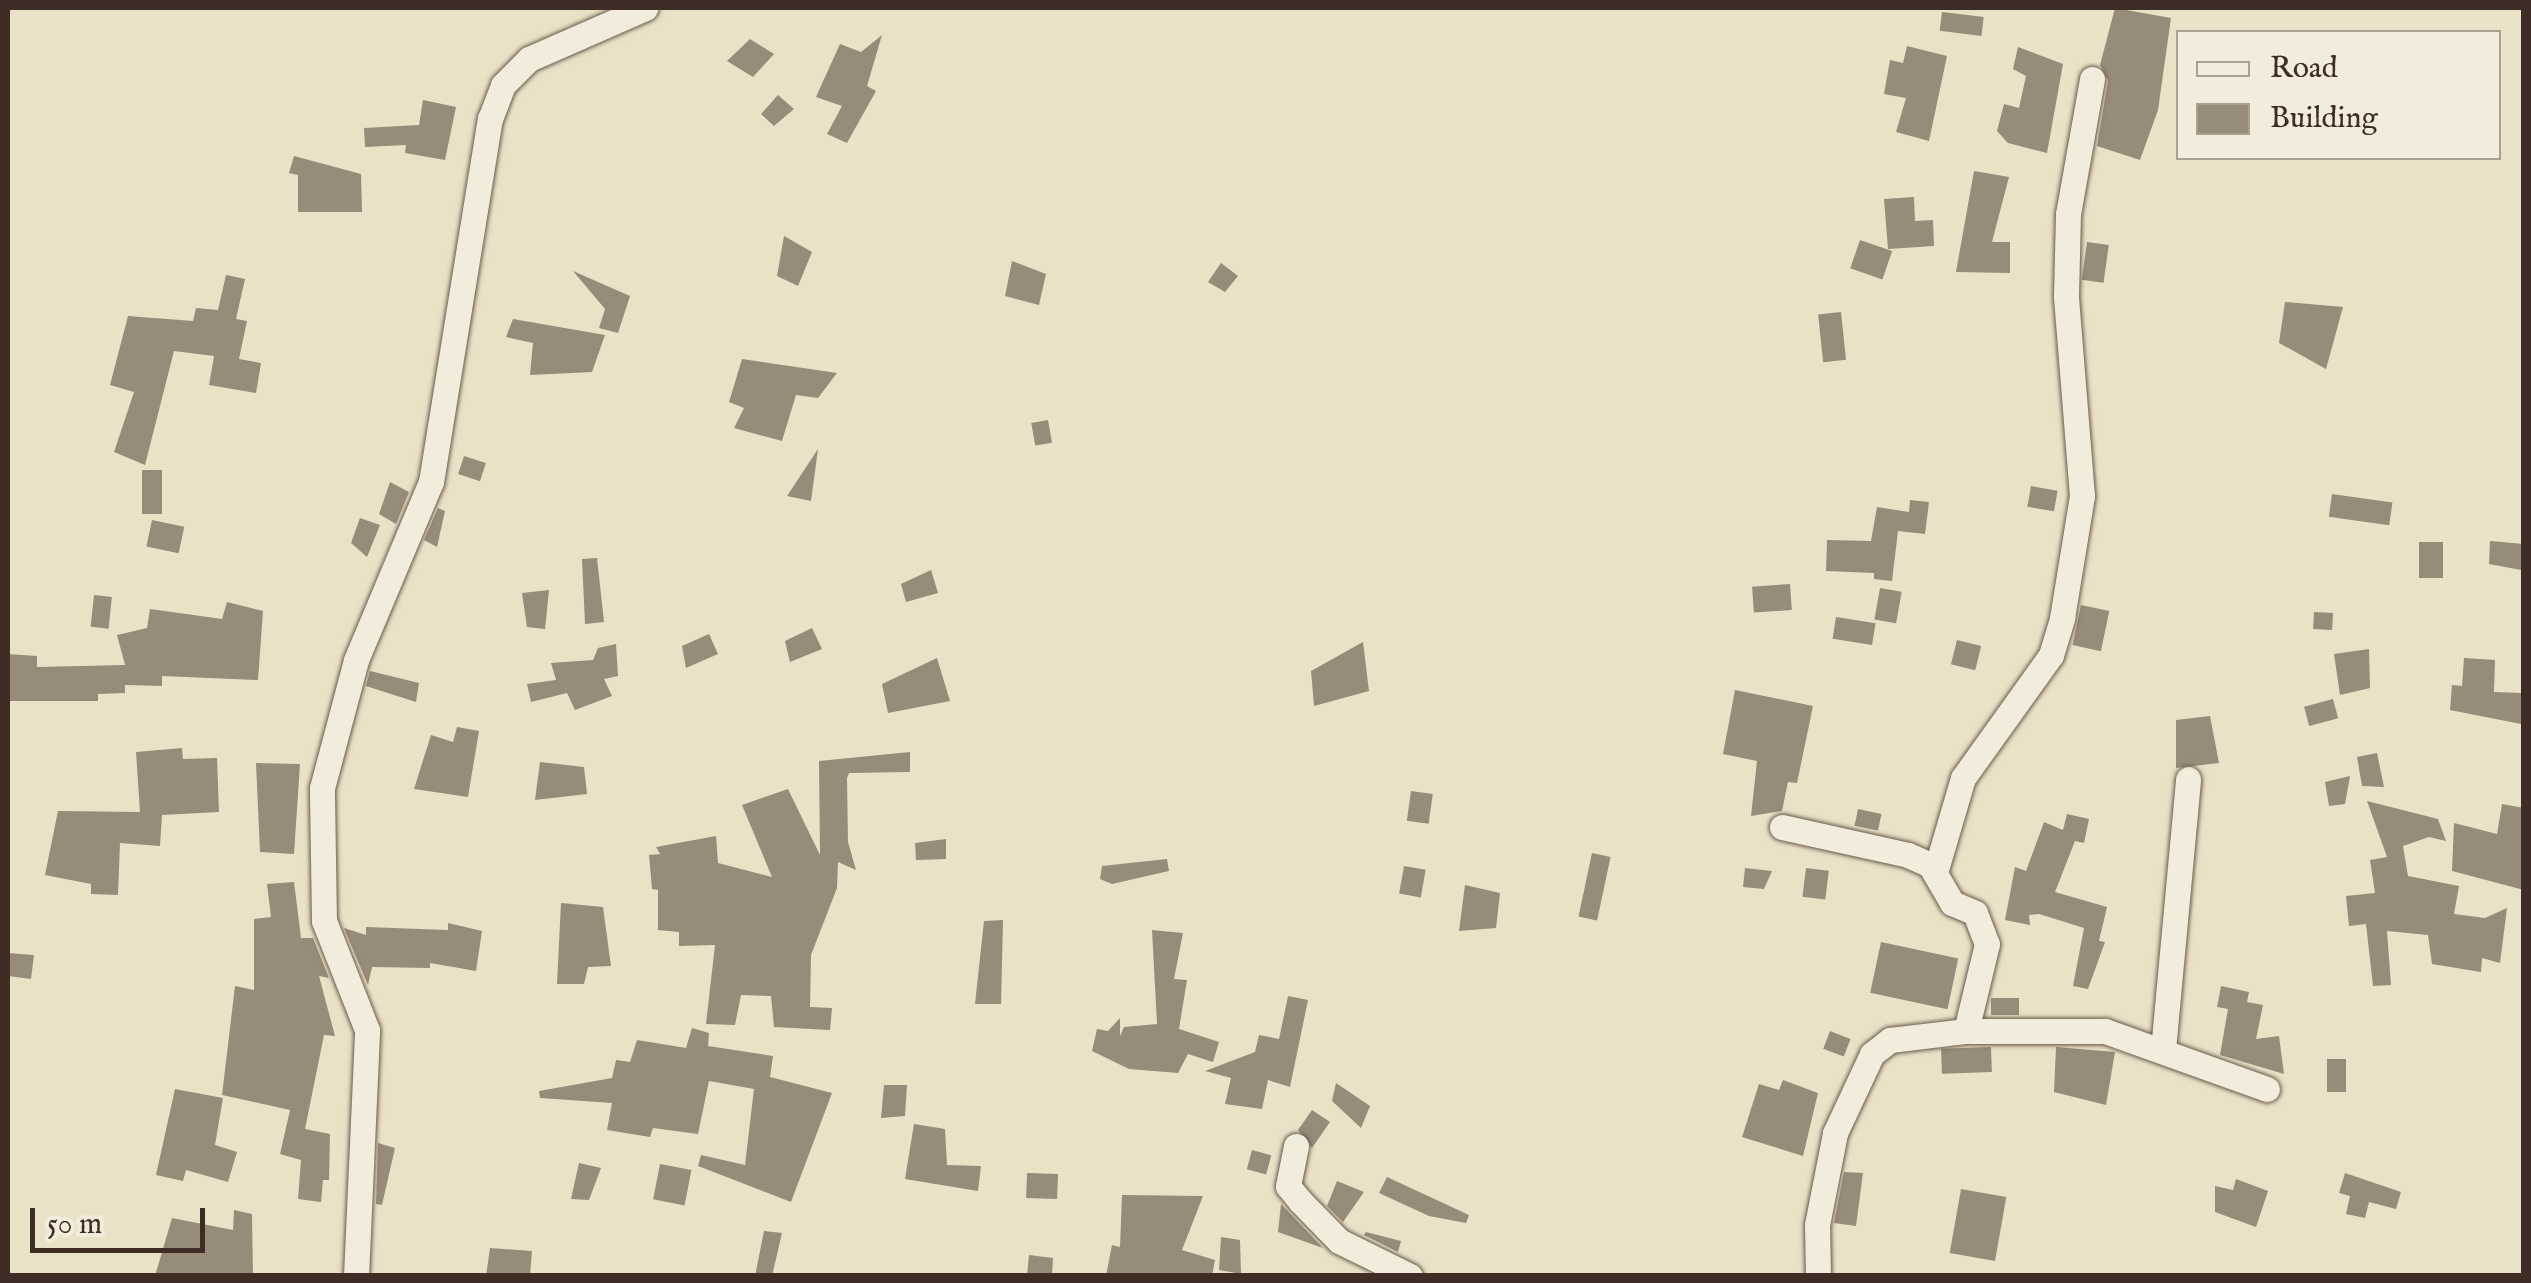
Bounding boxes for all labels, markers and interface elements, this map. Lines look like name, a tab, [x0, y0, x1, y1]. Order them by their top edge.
legend	[2176, 30, 2501, 160]
text: Road	[2270, 50, 2338, 88]
text: Building	[2270, 100, 2378, 138]
scale bar	[35, 1188, 210, 1250]
text: 50 m	[47, 1206, 102, 1244]

